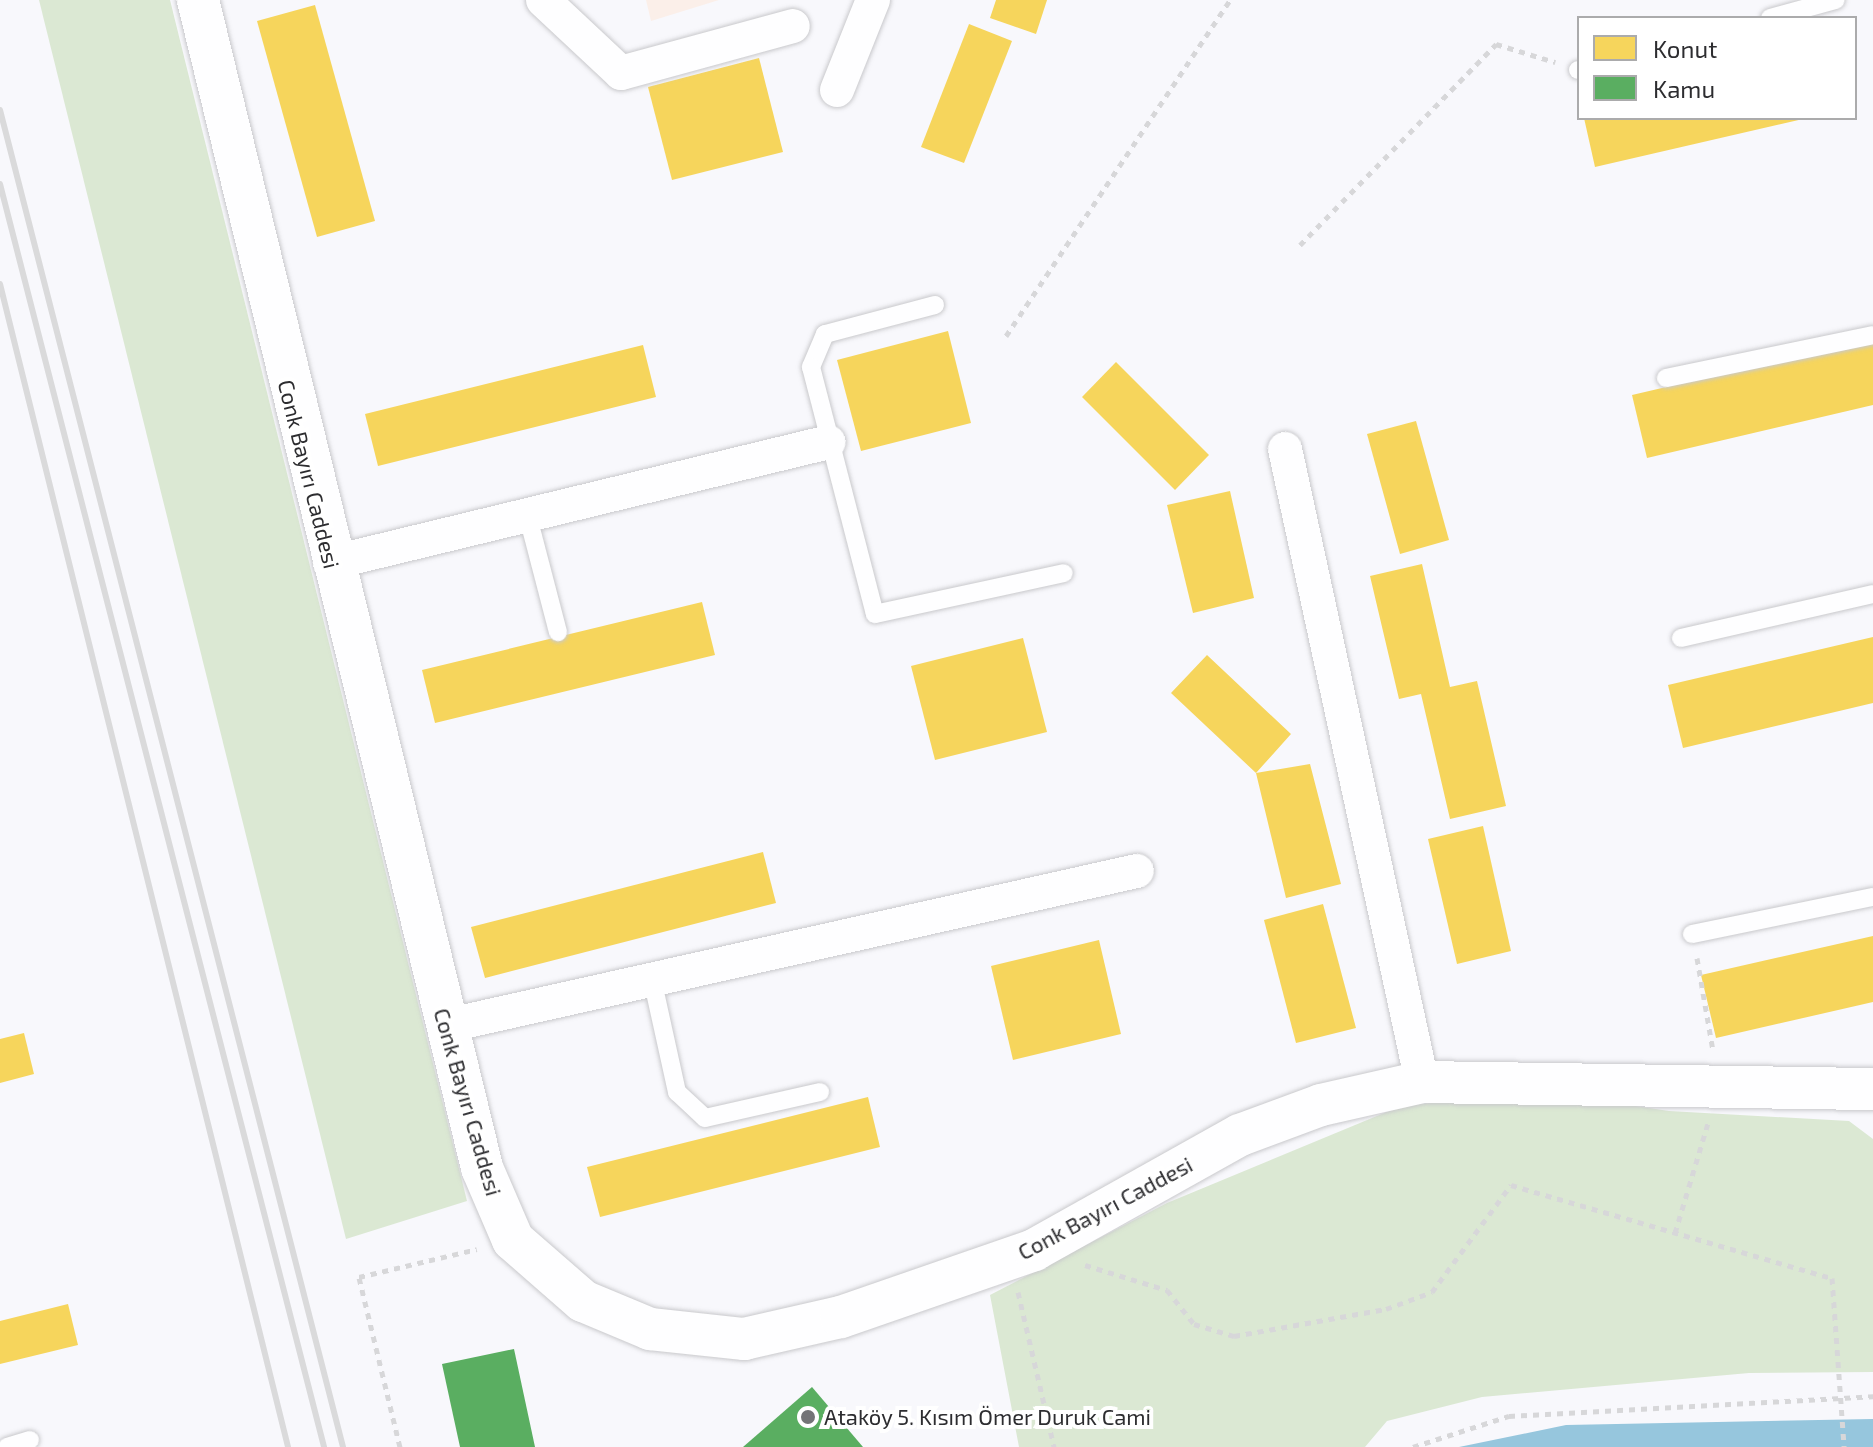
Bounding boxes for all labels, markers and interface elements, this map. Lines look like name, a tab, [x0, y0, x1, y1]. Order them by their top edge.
legend	[1577, 16, 1857, 120]
text: Konut	[1653, 34, 1717, 63]
text: Kamu	[1653, 74, 1715, 103]
street label: Conk Bayırı Caddesi	[273, 377, 345, 571]
street label: Conk Bayırı Caddesi	[429, 1005, 507, 1199]
street label: Conk Bayırı Caddesi	[1013, 1151, 1197, 1265]
place label: Ataköy 5. Kısım Ömer Duruk Cami	[824, 1404, 1152, 1430]
marker: Ataköy 5. Kısım Ömer Duruk Cami	[799, 1408, 817, 1426]

